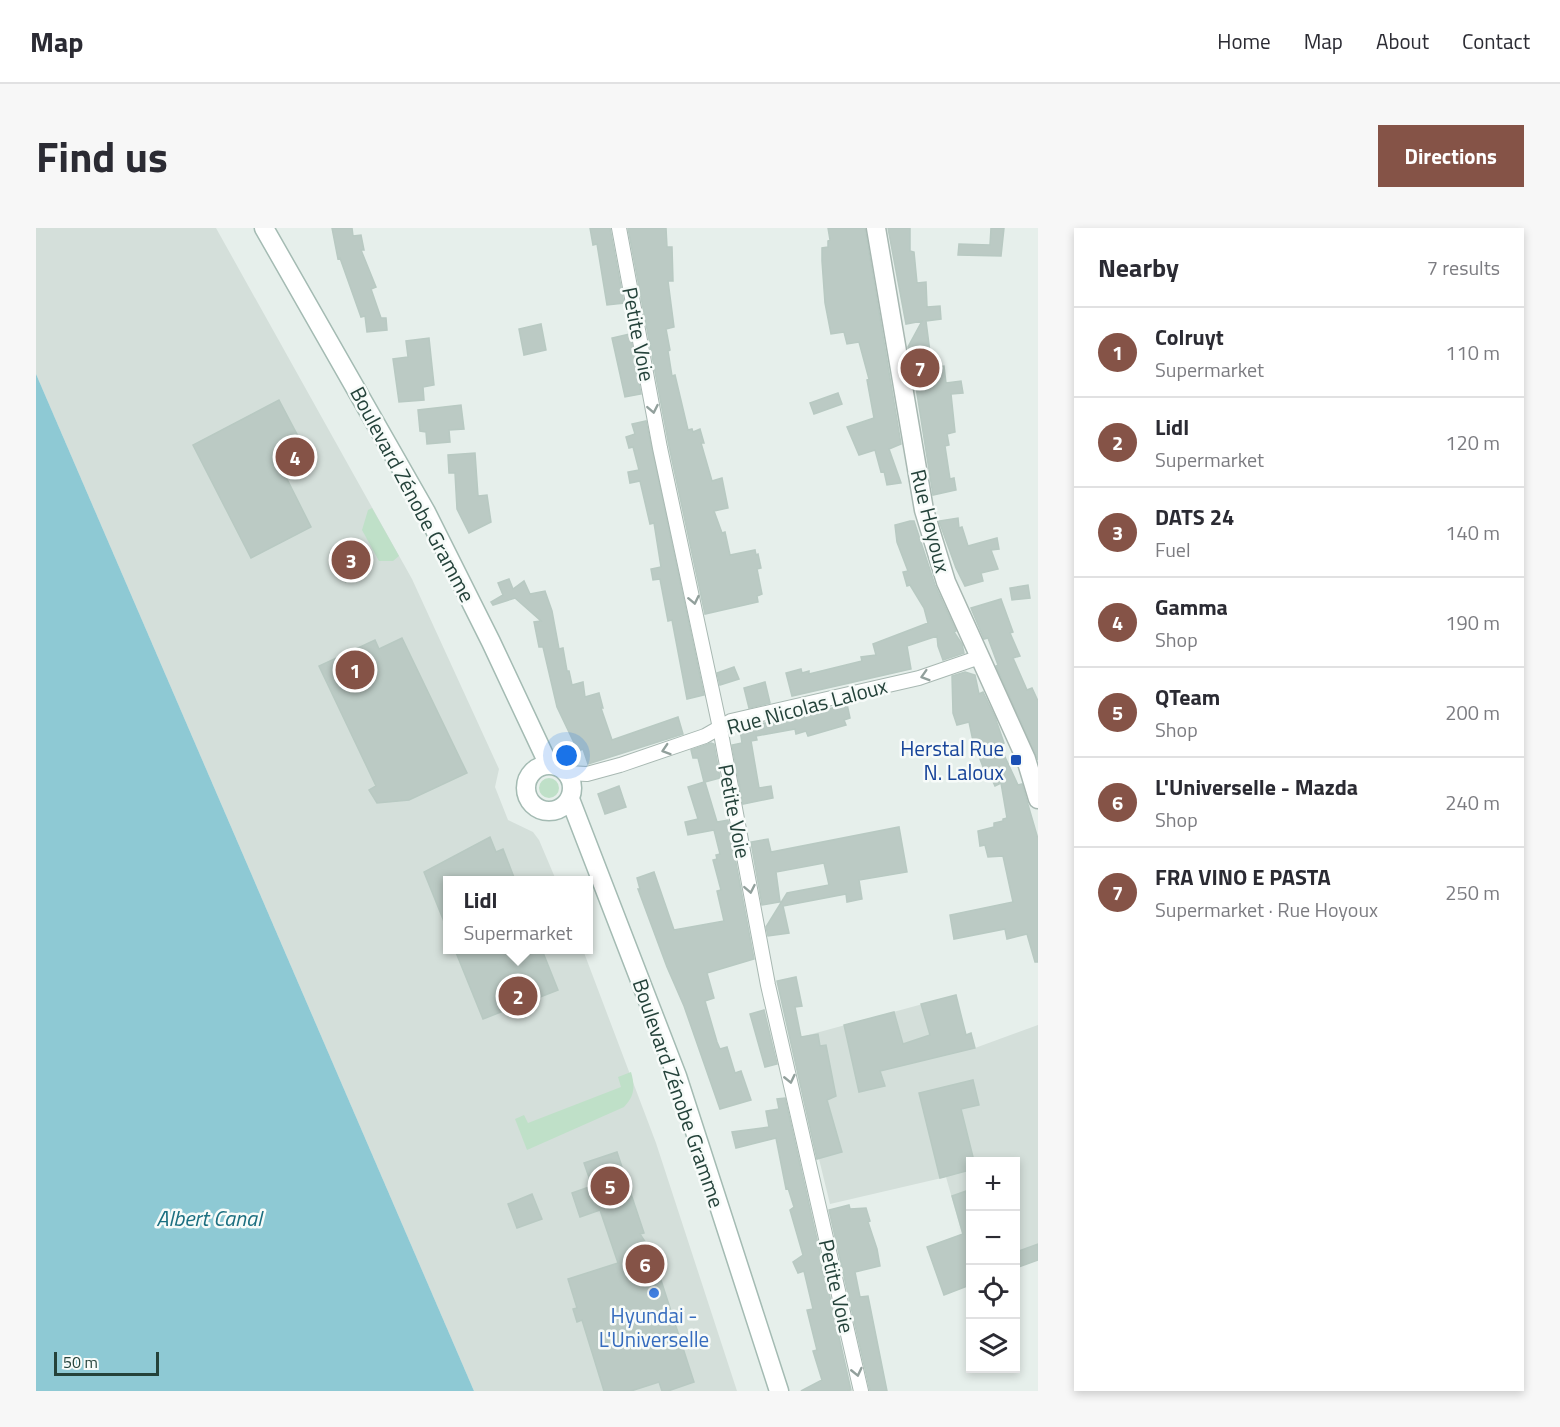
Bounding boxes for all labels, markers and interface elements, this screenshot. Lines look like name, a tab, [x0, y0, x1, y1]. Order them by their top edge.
text: Map	[30, 20, 84, 63]
text: Home	[1217, 25, 1271, 57]
text: Map	[1304, 25, 1343, 57]
text: About	[1376, 25, 1429, 57]
text: Contact	[1462, 25, 1530, 57]
text: Find us	[36, 124, 168, 188]
button: Directions	[1378, 125, 1524, 187]
text: Nearby	[1098, 248, 1179, 287]
text: 7 results	[1427, 252, 1500, 283]
street label: Petite Voie	[614, 284, 664, 384]
text: Colruyt	[1155, 320, 1224, 354]
text: 1	[1112, 337, 1123, 368]
text: 110 m	[1445, 337, 1500, 368]
pin: 7	[900, 346, 940, 390]
text: Supermarket	[1155, 354, 1264, 385]
street label: Boulevard Zénobe Gramme	[342, 380, 484, 608]
one-way arrow	[646, 404, 659, 414]
text: Lidl	[1155, 410, 1189, 444]
text: 2	[1112, 427, 1123, 458]
text: 120 m	[1445, 427, 1500, 458]
pin: 4	[276, 434, 314, 480]
text: Supermarket	[1155, 444, 1264, 475]
street label: Rue Hoyoux	[903, 466, 959, 577]
text: DATS 24	[1155, 500, 1234, 534]
text: 3	[1112, 517, 1123, 548]
text: 140 m	[1445, 517, 1500, 548]
text: Fuel	[1155, 534, 1191, 565]
pin: 3	[332, 538, 370, 582]
text: Gamma	[1155, 590, 1228, 624]
one-way arrow	[686, 595, 699, 605]
text: 4	[1112, 607, 1123, 638]
text: 190 m	[1445, 607, 1500, 638]
text: Shop	[1155, 624, 1198, 655]
pin: 1	[336, 648, 374, 692]
street label: Rue Nicolas Laloux	[723, 669, 891, 743]
one-way arrow	[920, 669, 931, 681]
text: QTeam	[1155, 680, 1220, 714]
text: 5	[1112, 697, 1123, 728]
text: 200 m	[1445, 697, 1500, 728]
text: Shop	[1155, 714, 1198, 745]
place label: Herstal Rue N. Laloux	[900, 732, 1005, 788]
your location	[552, 741, 581, 770]
one-way arrow	[661, 742, 672, 755]
marker: Herstal Rue N. Laloux	[1009, 753, 1023, 767]
street label: Petite Voie	[710, 761, 760, 861]
text: L'Universelle - Mazda	[1155, 770, 1358, 804]
text: 6	[1112, 787, 1123, 818]
text: 240 m	[1445, 787, 1500, 818]
text: Shop	[1155, 804, 1198, 835]
text: FRA VINO E PASTA	[1155, 860, 1331, 894]
popup	[443, 876, 593, 954]
text: 7	[1112, 877, 1123, 908]
text: 250 m	[1445, 877, 1500, 908]
text: Lidl	[463, 883, 498, 917]
one-way arrow	[743, 883, 756, 893]
text: Supermarket · Rue Hoyoux	[1155, 894, 1378, 925]
text: Supermarket	[463, 917, 573, 948]
pin: 2	[498, 974, 538, 1018]
street label: Boulevard Zénobe Gramme	[625, 974, 733, 1212]
one-way arrow	[783, 1074, 796, 1084]
map controls	[966, 1157, 1020, 1373]
button: +	[966, 1157, 1020, 1211]
pin: 5	[590, 1164, 630, 1208]
water label: Albert Canal	[156, 1201, 264, 1235]
button: −	[966, 1211, 1020, 1265]
street label: Petite Voie	[811, 1236, 863, 1336]
pin: 6	[626, 1242, 664, 1286]
button: locate	[966, 1265, 1020, 1319]
marker: Hyundai - L'Universelle	[647, 1286, 661, 1300]
place label: Hyundai - L'Universelle	[599, 1299, 709, 1355]
button: layers	[966, 1319, 1020, 1373]
scale bar	[54, 1349, 159, 1376]
text: 50 m	[63, 1350, 98, 1374]
one-way arrow	[849, 1367, 862, 1377]

